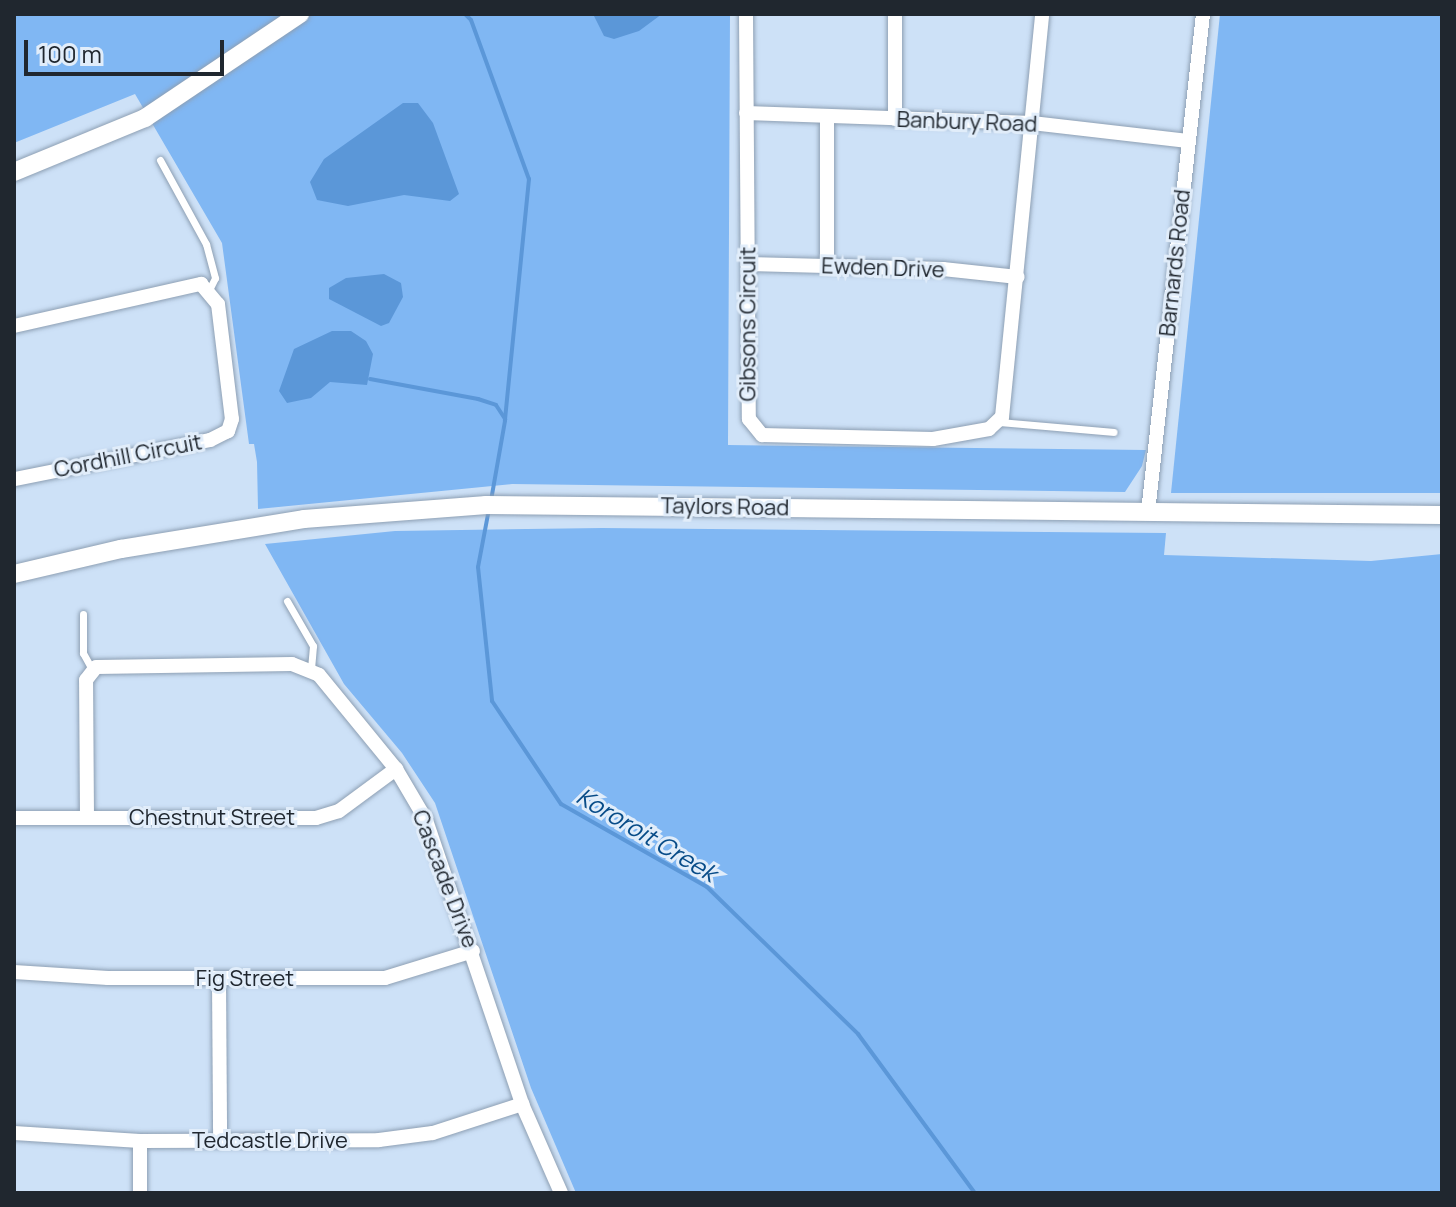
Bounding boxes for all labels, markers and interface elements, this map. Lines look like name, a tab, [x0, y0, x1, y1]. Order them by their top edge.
scale bar	[28, 24, 228, 74]
text: 100 m	[38, 37, 102, 70]
street label: Banbury Road	[896, 106, 1038, 138]
street label: Barnards Road	[1154, 188, 1196, 338]
street label: Gibsons Circuit	[735, 247, 761, 401]
street label: Ewden Drive	[821, 253, 945, 283]
street label: Cordhill Circuit	[52, 429, 204, 483]
street label: Taylors Road	[661, 493, 789, 521]
water label: Kororoit Creek	[572, 781, 722, 887]
street label: Chestnut Street	[129, 805, 295, 831]
street label: Cascade Drive	[407, 806, 483, 952]
street label: Fig Street	[196, 966, 294, 992]
street label: Tedcastle Drive	[192, 1128, 348, 1154]

